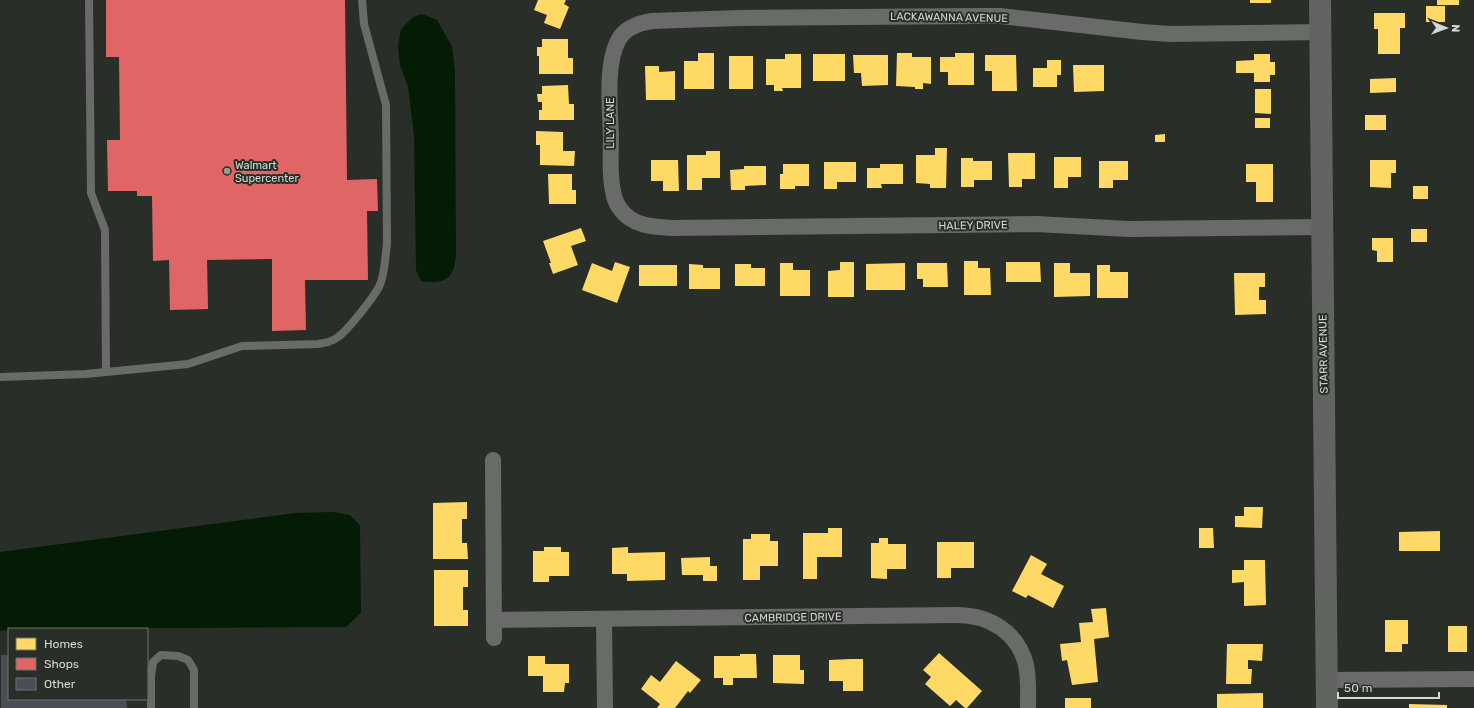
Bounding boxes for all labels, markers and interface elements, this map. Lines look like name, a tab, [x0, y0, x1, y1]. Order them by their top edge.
north arrow	[1426, 8, 1466, 48]
street label: LACKAWANNA AVENUE	[890, 10, 1008, 25]
text: N	[1449, 24, 1462, 32]
street label: LILY LANE	[604, 97, 617, 149]
place label: Walmart Supercenter	[235, 159, 300, 185]
marker: Walmart Supercenter	[222, 166, 232, 176]
street label: HALEY DRIVE	[938, 218, 1008, 233]
street label: STARR AVENUE	[1316, 314, 1331, 394]
street label: CAMBRIDGE DRIVE	[744, 610, 842, 625]
legend	[8, 628, 148, 700]
text: Homes	[44, 637, 83, 651]
text: Shops	[44, 657, 79, 671]
scale bar	[1338, 674, 1439, 700]
text: Other	[44, 677, 76, 691]
text: 50 m	[1344, 681, 1372, 695]

